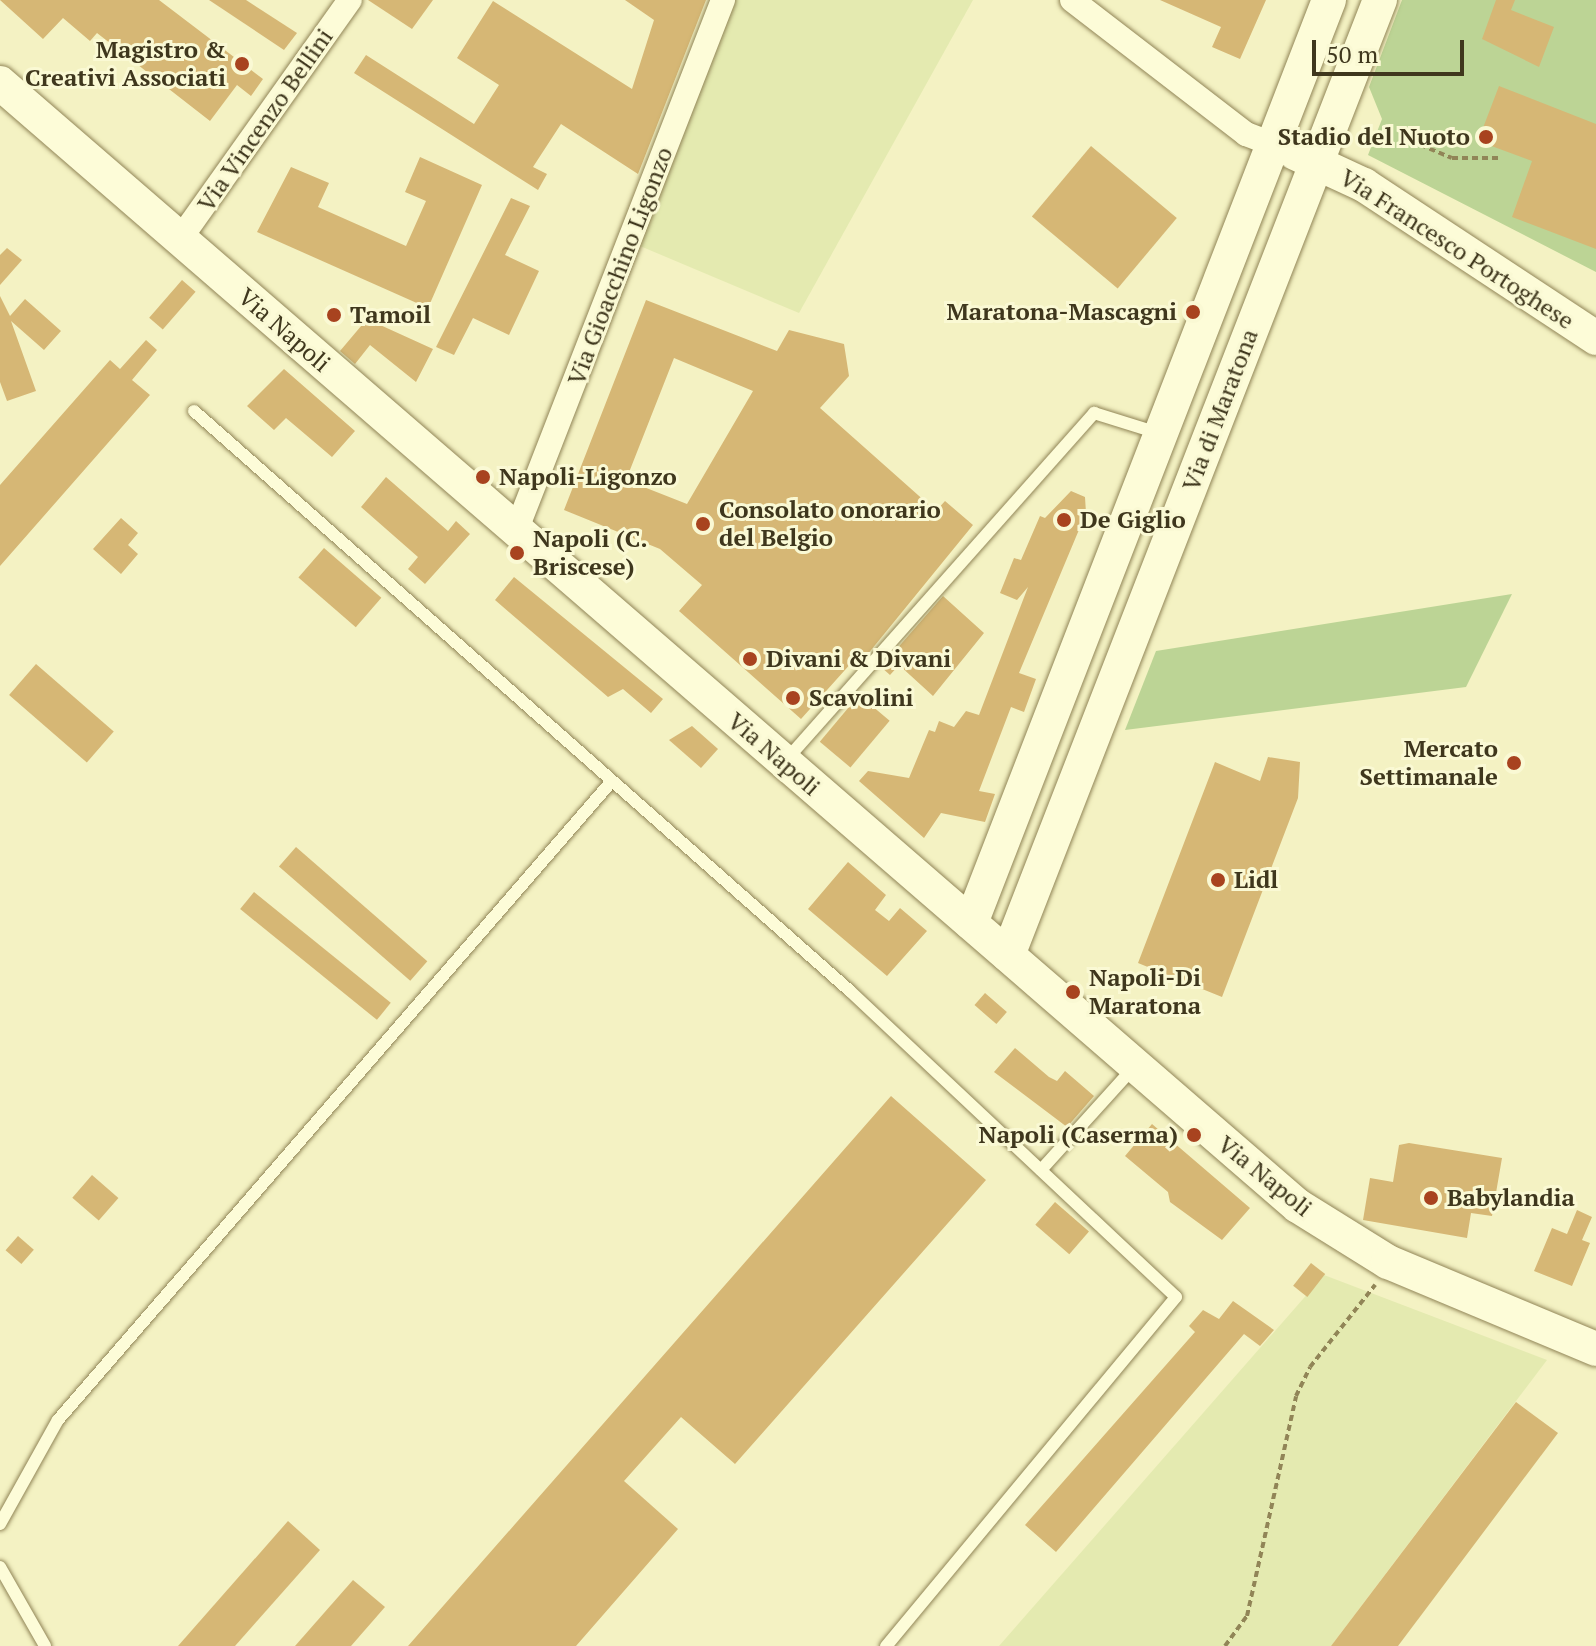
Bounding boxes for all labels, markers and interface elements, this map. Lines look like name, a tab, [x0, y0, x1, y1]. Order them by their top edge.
street label: Via Vincenzo Bellini	[191, 23, 339, 217]
scale bar	[1316, 24, 1468, 74]
place label: Magistro & Creativi Associati	[25, 36, 226, 92]
text: 50 m	[1326, 38, 1378, 70]
marker: Magistro & Creativi Associati	[233, 55, 251, 73]
place label: Stadio del Nuoto	[1278, 123, 1470, 151]
marker: Stadio del Nuoto	[1477, 128, 1495, 146]
street label: Via Gioacchino Ligonzo	[561, 143, 679, 389]
street label: Via Francesco Portoghese	[1335, 163, 1579, 335]
street label: Via Napoli	[232, 282, 336, 378]
place label: Maratona-Mascagni	[947, 298, 1177, 326]
place label: Tamoil	[350, 301, 431, 329]
marker: Maratona-Mascagni	[1184, 303, 1202, 321]
marker: Tamoil	[325, 306, 343, 324]
street label: Via di Maratona	[1176, 325, 1264, 495]
place label: Napoli-Ligonzo	[499, 463, 677, 491]
marker: Napoli-Ligonzo	[474, 468, 492, 486]
place label: Consolato onorario del Belgio	[719, 496, 941, 552]
place label: De Giglio	[1080, 506, 1186, 534]
marker: De Giglio	[1055, 511, 1073, 529]
marker: Consolato onorario del Belgio	[694, 515, 712, 533]
place label: Napoli (C. Briscese)	[533, 525, 648, 581]
marker: Napoli (C. Briscese)	[508, 544, 526, 562]
place label: Divani & Divani	[766, 645, 951, 673]
marker: Divani & Divani	[741, 650, 759, 668]
place label: Scavolini	[809, 684, 914, 712]
marker: Scavolini	[784, 689, 802, 707]
street label: Via Napoli	[722, 706, 826, 802]
place label: Mercato Settimanale	[1360, 735, 1498, 791]
marker: Mercato Settimanale	[1505, 754, 1523, 772]
place label: Lidl	[1234, 866, 1278, 894]
marker: Lidl	[1209, 871, 1227, 889]
place label: Napoli-Di Maratona	[1089, 964, 1201, 1020]
marker: Napoli-Di Maratona	[1064, 983, 1082, 1001]
place label: Napoli (Caserma)	[979, 1121, 1178, 1149]
marker: Napoli (Caserma)	[1185, 1126, 1203, 1144]
street label: Via Napoli	[1212, 1129, 1318, 1223]
place label: Babylandia	[1447, 1184, 1575, 1212]
marker: Babylandia	[1422, 1189, 1440, 1207]

